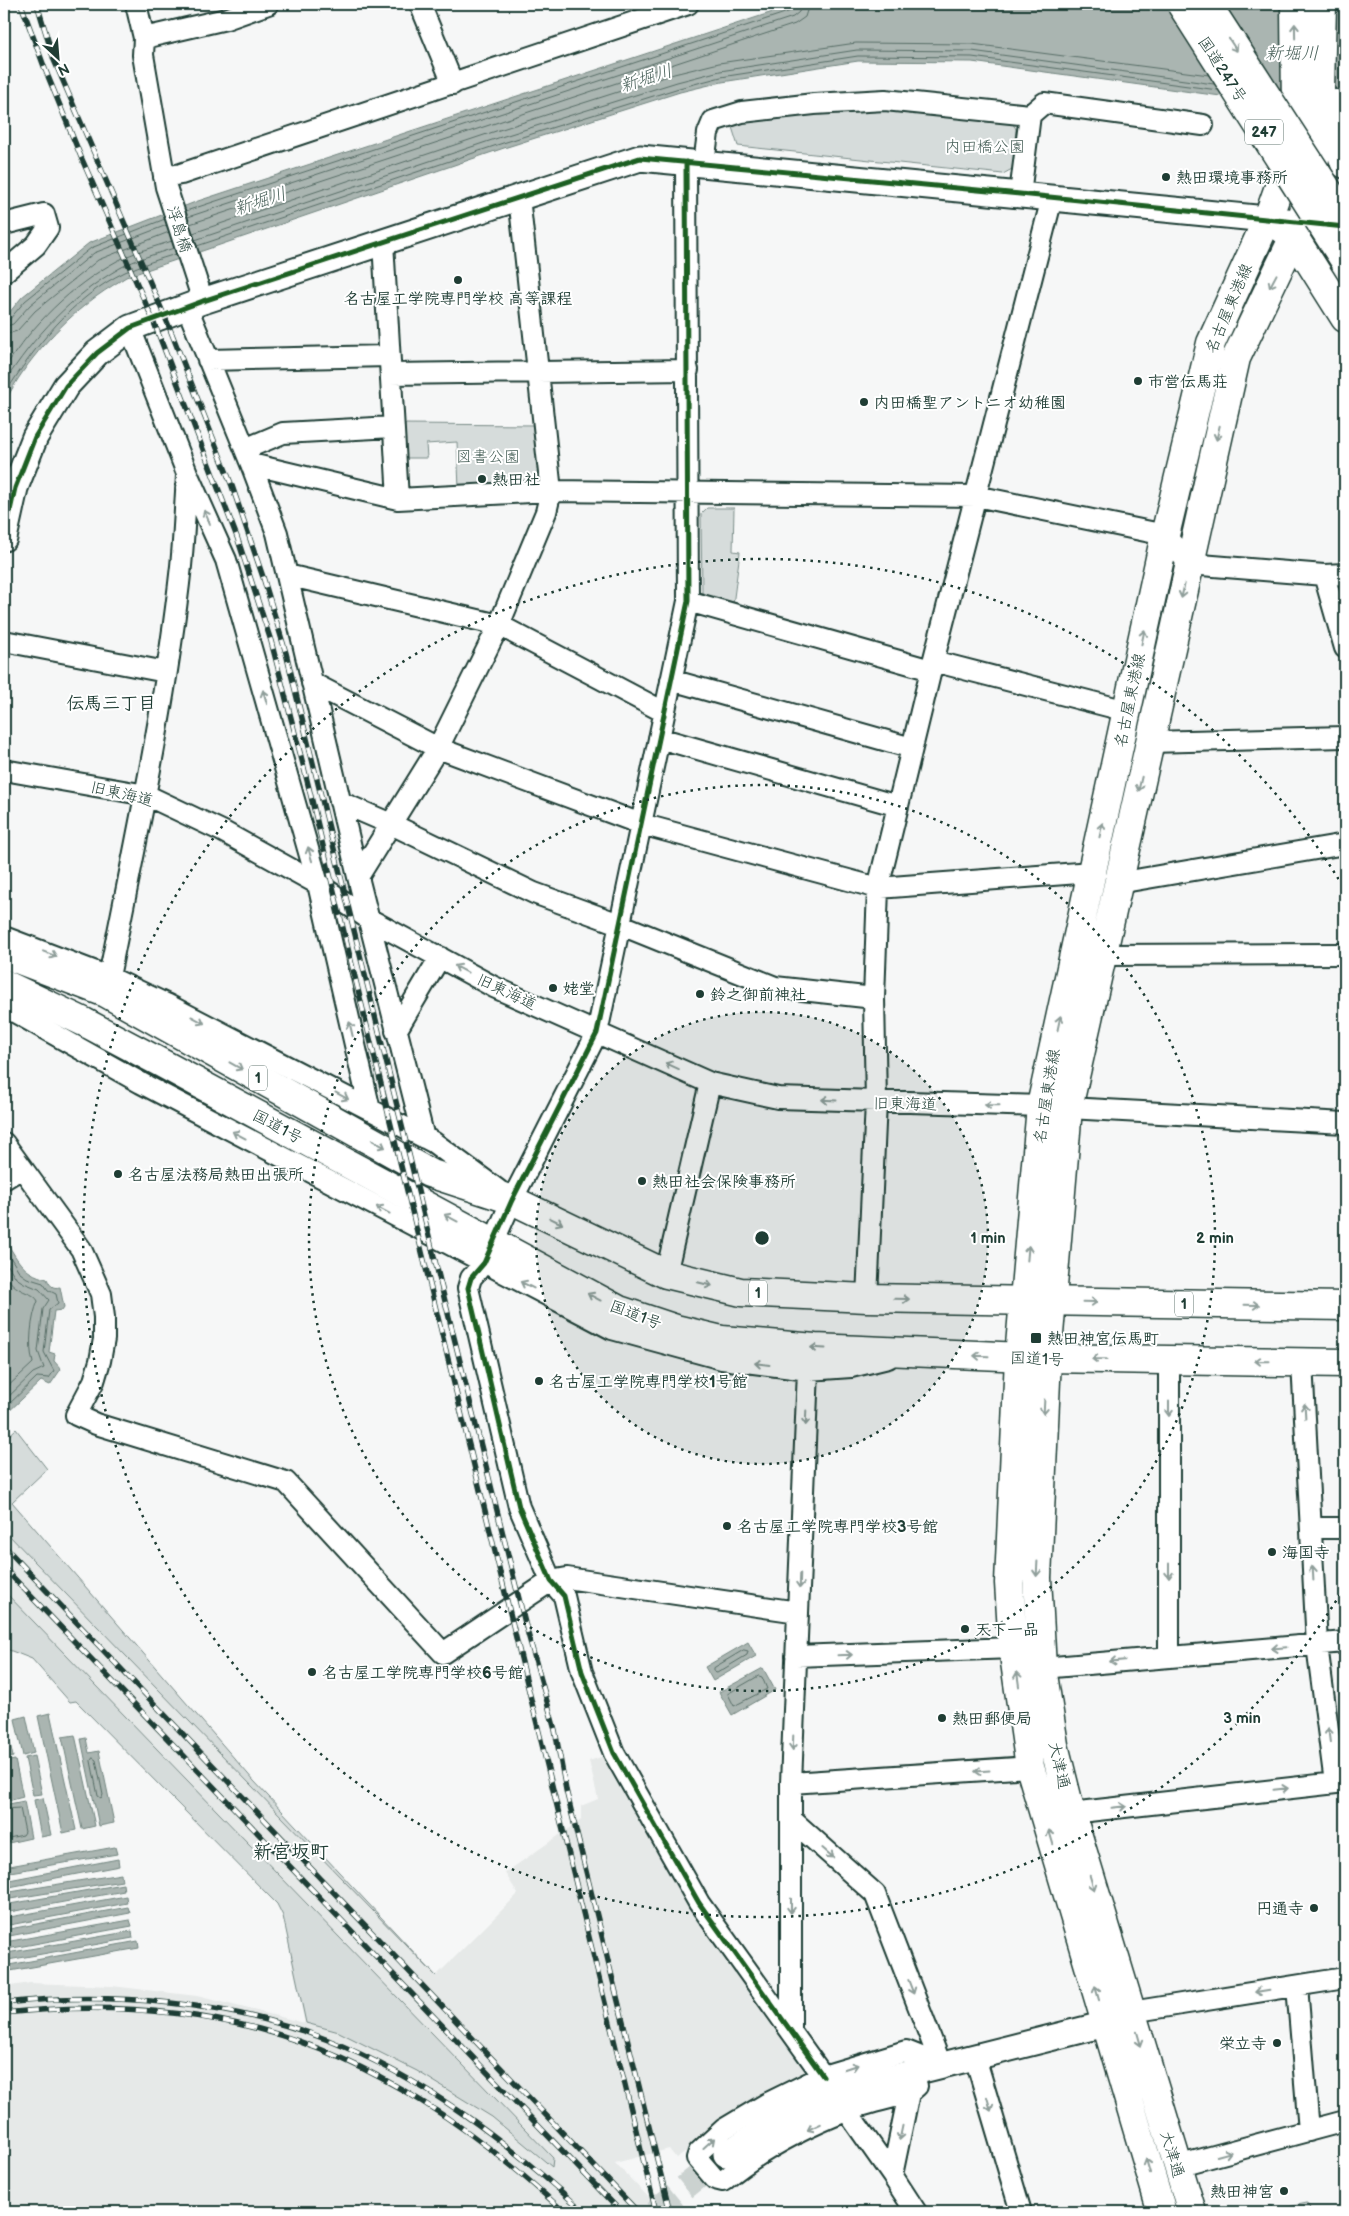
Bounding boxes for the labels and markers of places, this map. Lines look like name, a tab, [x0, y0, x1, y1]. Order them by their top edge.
place label: 熱田環境事務所	[1176, 169, 1288, 188]
marker: 熱田環境事務所	[1160, 171, 1172, 183]
marker: 名古屋工学院専門学校 高等課程	[452, 274, 464, 286]
place label: 名古屋工学院専門学校 高等課程	[344, 290, 572, 309]
place label: 市営伝馬荘	[1148, 373, 1228, 392]
marker: 市営伝馬荘	[1132, 375, 1144, 387]
place label: 内田橋聖アントニオ幼稚園	[874, 394, 1066, 413]
marker: 内田橋聖アントニオ幼稚園	[858, 396, 870, 408]
place label: 熱田社	[492, 471, 540, 490]
marker: 熱田社	[476, 473, 488, 485]
place label: 姥堂	[563, 980, 595, 999]
marker: 姥堂	[547, 982, 559, 994]
place label: 鈴之御前神社	[710, 986, 806, 1005]
marker: 鈴之御前神社	[694, 988, 706, 1000]
place label: 名古屋法務局熱田出張所	[128, 1166, 304, 1185]
marker: 名古屋法務局熱田出張所	[112, 1168, 124, 1180]
place label: 熱田社会保険事務所	[652, 1173, 796, 1192]
marker: 熱田社会保険事務所	[636, 1175, 648, 1187]
centre of rings	[753, 1229, 771, 1247]
place label: 熱田神宮伝馬町	[1047, 1330, 1159, 1349]
marker: 熱田神宮伝馬町	[1029, 1331, 1043, 1345]
place label: 名古屋工学院専門学校1号館	[549, 1373, 748, 1392]
marker: 名古屋工学院専門学校1号館	[533, 1375, 545, 1387]
place label: 名古屋工学院専門学校3号館	[737, 1518, 938, 1537]
marker: 名古屋工学院専門学校3号館	[721, 1520, 733, 1532]
place label: 海国寺	[1282, 1544, 1330, 1563]
marker: 海国寺	[1266, 1546, 1278, 1558]
place label: 天下一品	[975, 1621, 1039, 1640]
marker: 天下一品	[959, 1623, 971, 1635]
place label: 名古屋工学院専門学校6号館	[322, 1664, 524, 1683]
marker: 名古屋工学院専門学校6号館	[306, 1666, 318, 1678]
place label: 熱田郵便局	[952, 1710, 1032, 1729]
marker: 熱田郵便局	[936, 1712, 948, 1724]
place label: 円通寺	[1256, 1900, 1304, 1919]
marker: 円通寺	[1308, 1902, 1320, 1914]
place label: 栄立寺	[1219, 2035, 1267, 2054]
marker: 栄立寺	[1271, 2037, 1283, 2049]
place label: 熱田神宮	[1210, 2183, 1274, 2202]
marker: 熱田神宮	[1278, 2185, 1290, 2197]

